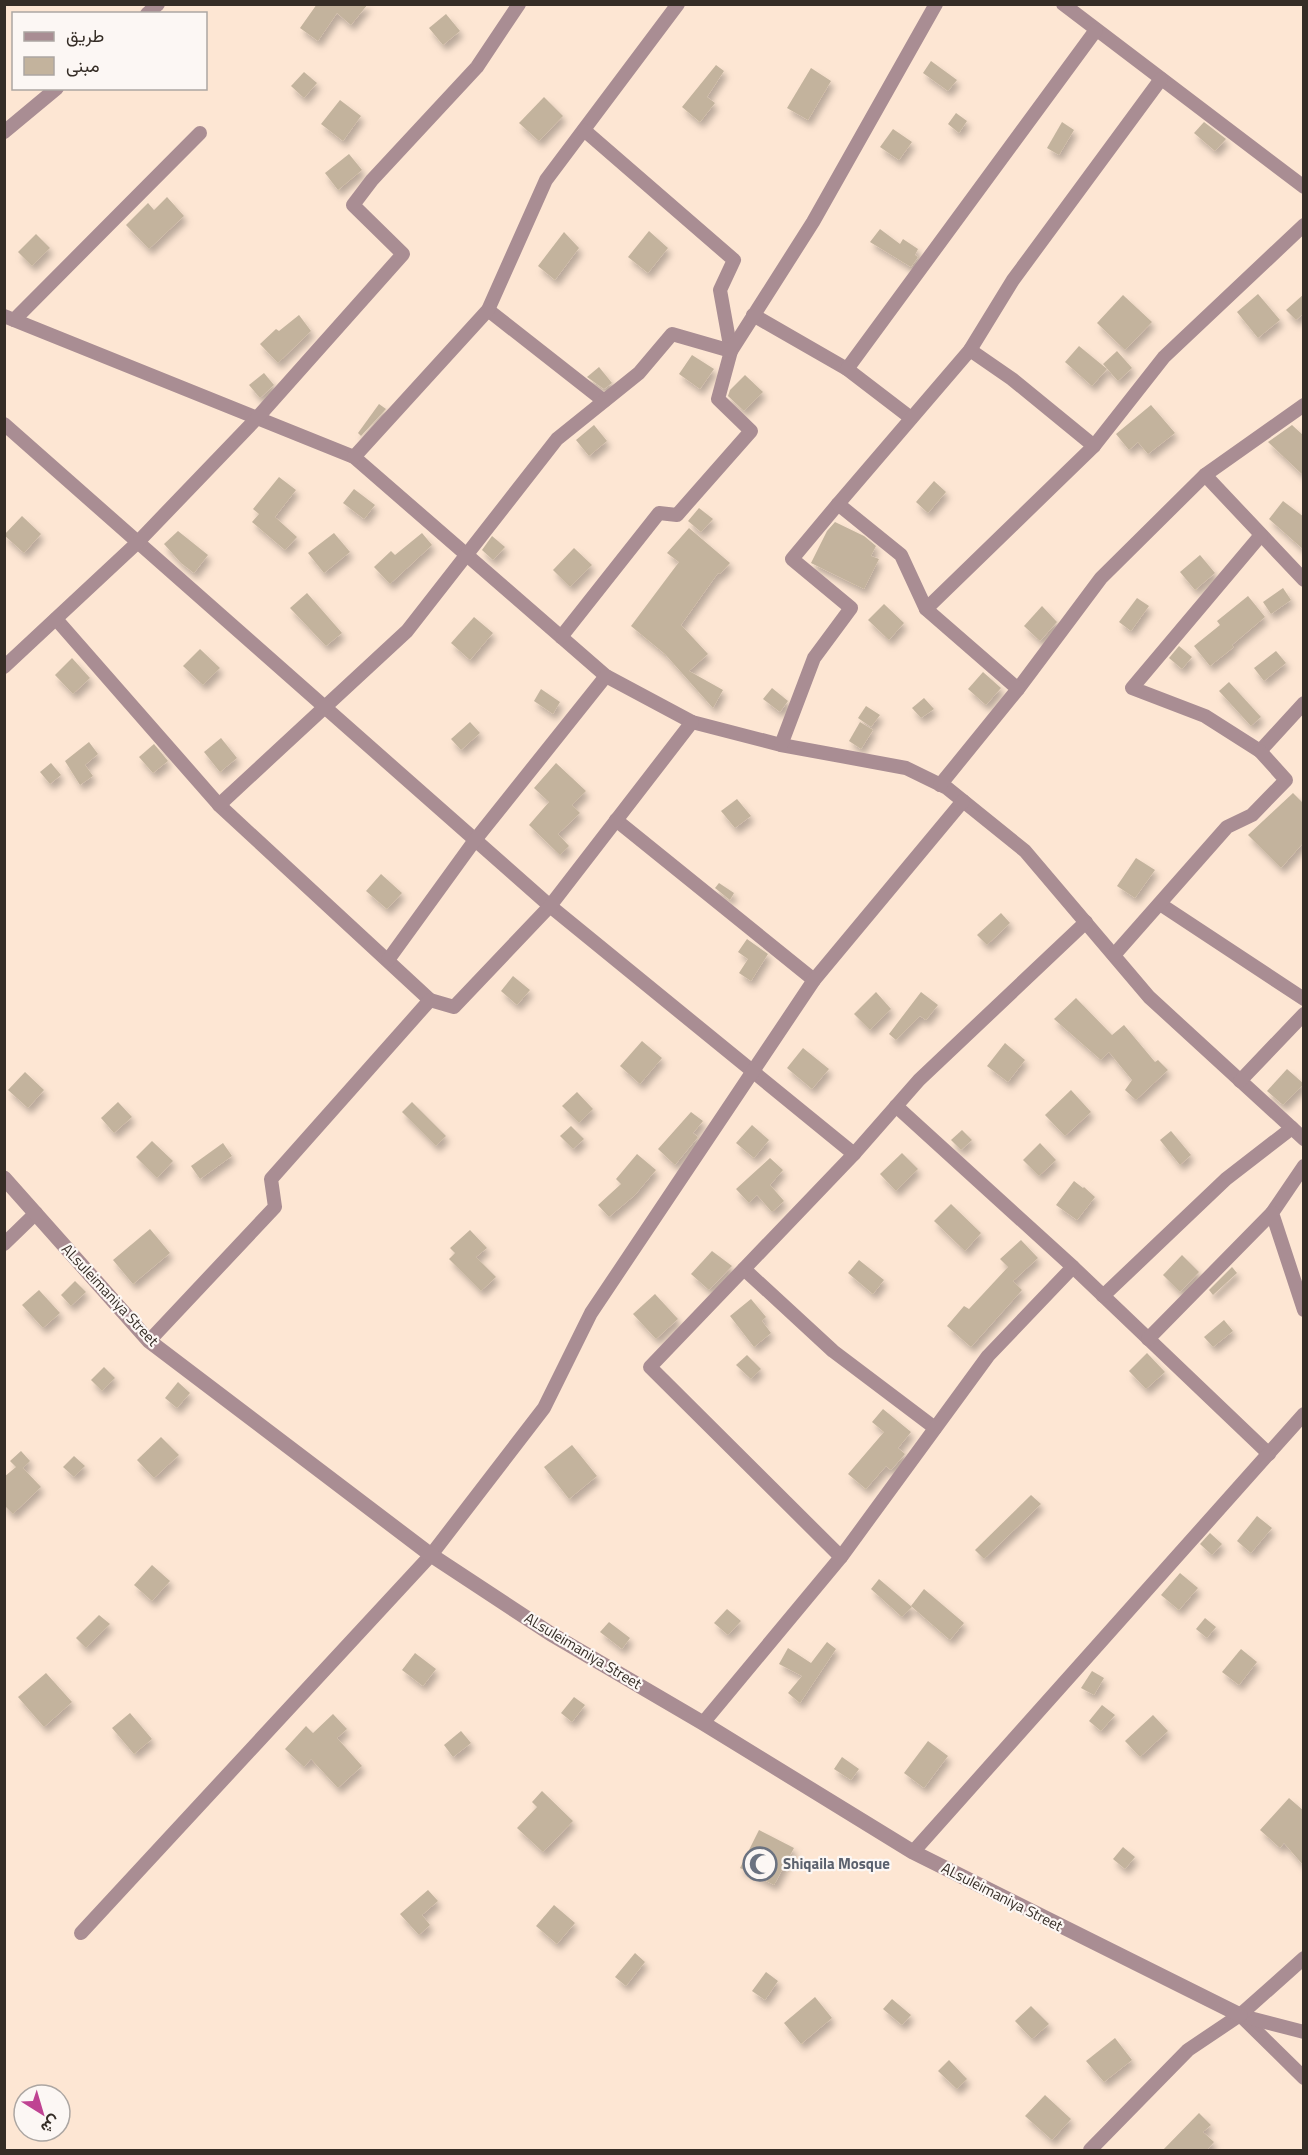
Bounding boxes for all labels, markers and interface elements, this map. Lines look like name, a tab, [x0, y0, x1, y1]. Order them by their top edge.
legend	[12, 12, 207, 90]
text: طريق	[66, 22, 104, 49]
text: مبنى	[66, 52, 100, 79]
street label: ALsuleimaniya Street	[56, 1238, 165, 1352]
street label: ALsuleimaniya Street	[520, 1606, 647, 1695]
mosque icon: Shiqaila Mosque	[742, 1846, 778, 1882]
place label: Shiqaila Mosque	[783, 1852, 890, 1875]
street label: ALsuleimaniya Street	[938, 1856, 1068, 1937]
north arrow	[12, 2083, 72, 2143]
text: ش	[36, 2110, 66, 2140]

